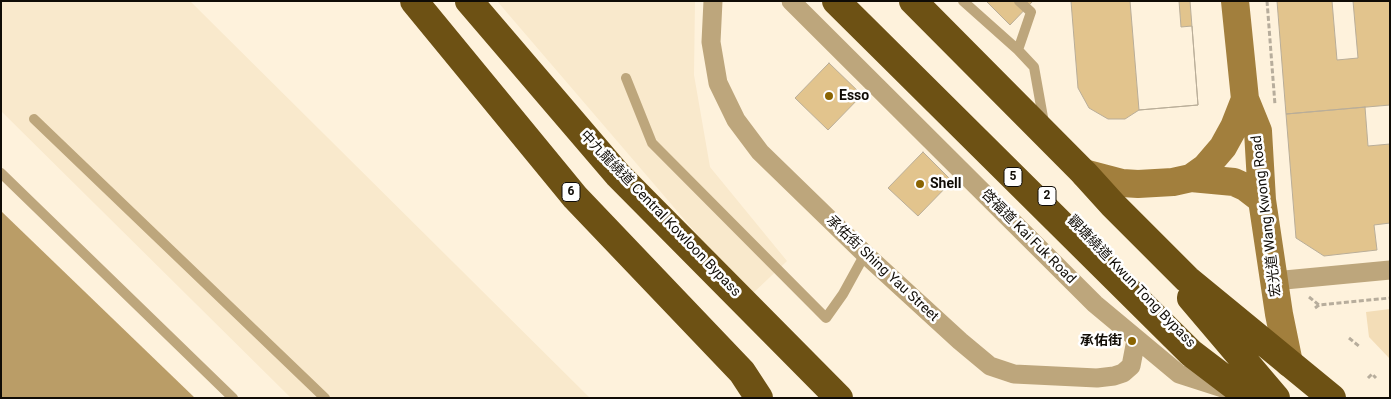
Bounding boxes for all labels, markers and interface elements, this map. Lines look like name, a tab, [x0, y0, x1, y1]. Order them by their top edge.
place label: Esso	[839, 88, 869, 104]
marker: Esso	[823, 90, 835, 102]
street label: 中九龍繞道 Central Kowloon Bypass	[576, 128, 744, 300]
street label: 宏光道 Wang Kwong Road	[1249, 134, 1285, 298]
road number: 5	[1004, 168, 1022, 186]
place label: Shell	[930, 176, 961, 192]
marker: Shell	[914, 178, 926, 190]
road number: 6	[562, 182, 580, 202]
street label: 啓福道 Kai Fuk Road	[977, 186, 1079, 288]
road number: 2	[1038, 187, 1056, 206]
street label: 觀塘繞道 Kwun Tong Bypass	[1063, 212, 1199, 352]
street label: 承佑街 Shing Yau Street	[822, 213, 942, 325]
place label: 承佑街	[1080, 333, 1122, 349]
marker: 承佑街	[1126, 335, 1138, 347]

